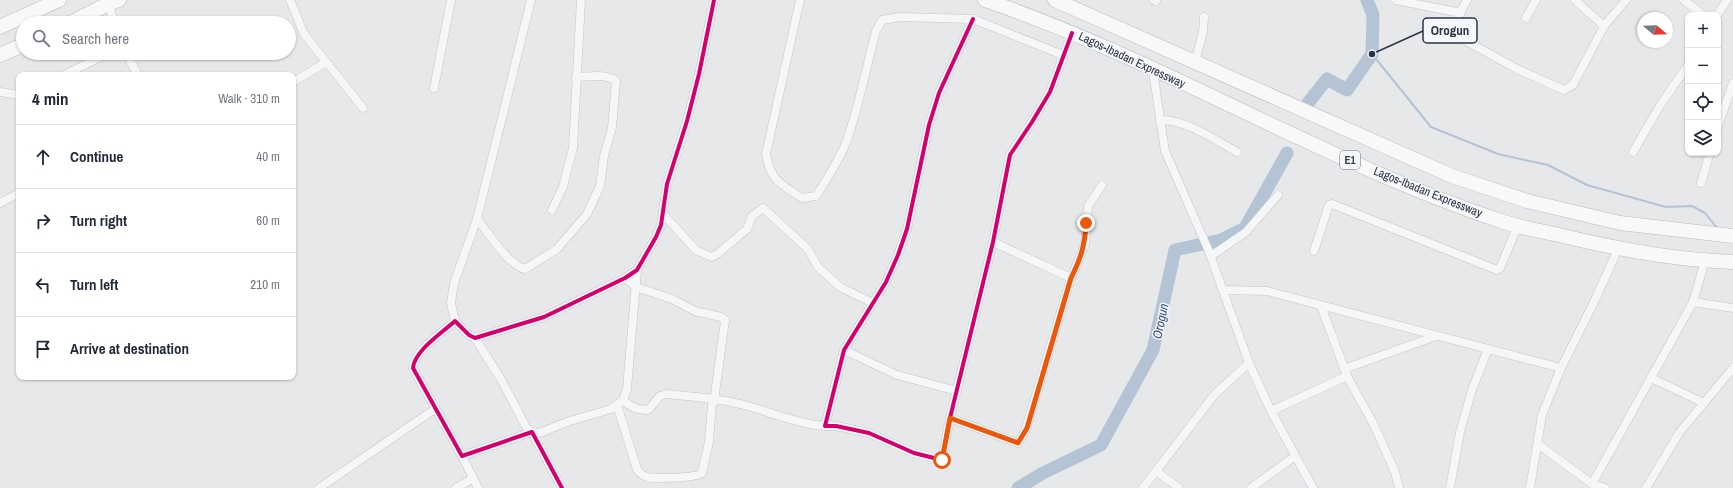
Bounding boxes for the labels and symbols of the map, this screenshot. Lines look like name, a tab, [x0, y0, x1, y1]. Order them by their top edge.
north arrow	[1637, 12, 1673, 48]
callout: Orogun	[1423, 18, 1477, 43]
text: Orogun	[1431, 22, 1469, 39]
street label: Lagos-Ibadan Expressway	[1076, 28, 1188, 92]
road number: E1	[1340, 151, 1360, 169]
street label: Lagos-Ibadan Expressway	[1371, 163, 1485, 221]
route end	[1077, 214, 1095, 232]
water label: Orogun	[1148, 302, 1173, 340]
route start	[933, 451, 951, 469]

